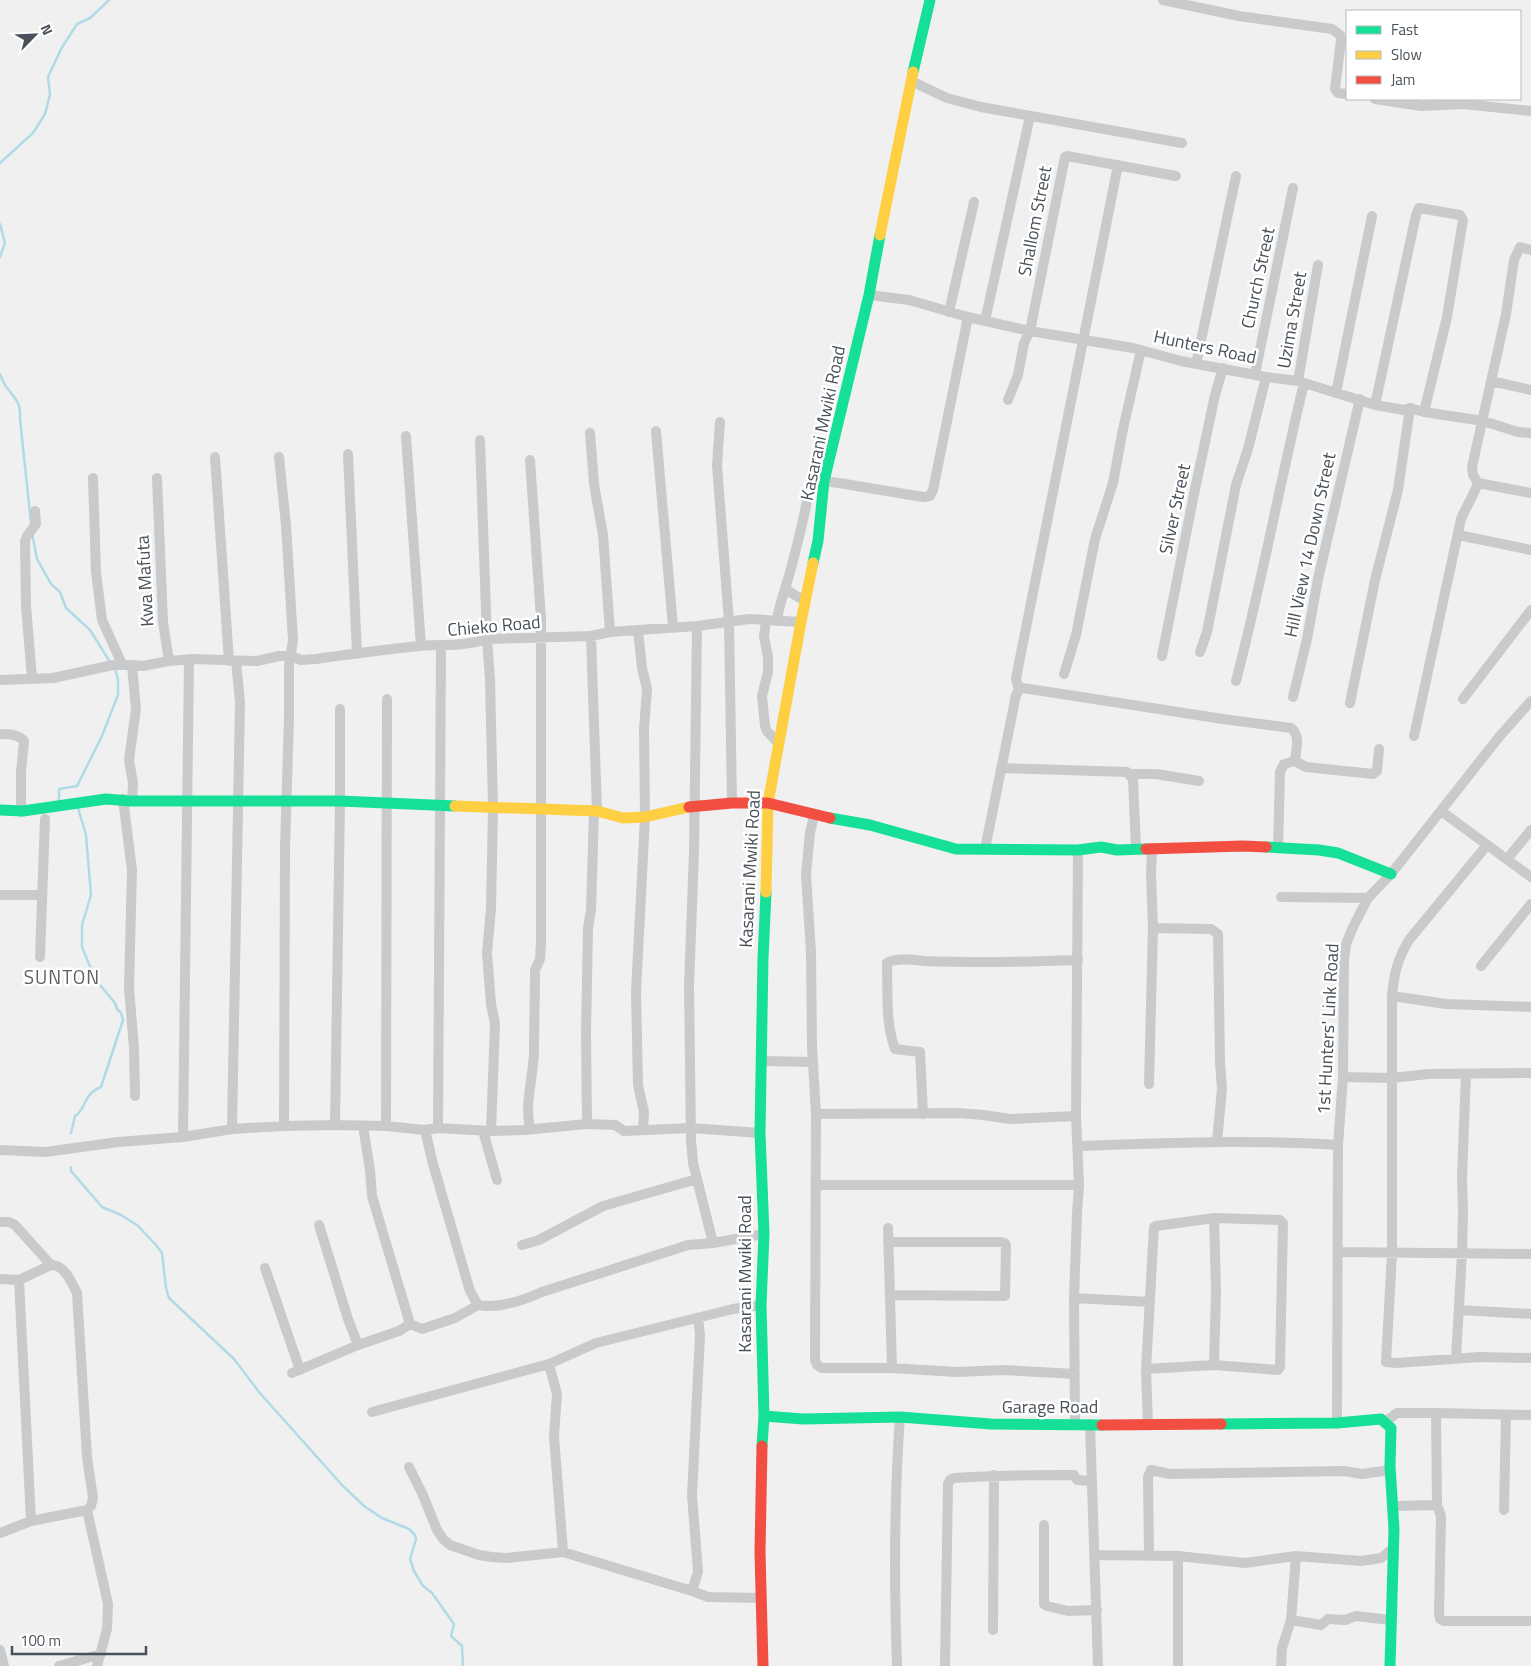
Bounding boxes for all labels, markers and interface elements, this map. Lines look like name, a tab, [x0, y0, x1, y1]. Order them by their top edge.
north arrow	[10, 10, 60, 60]
legend	[1346, 10, 1521, 100]
text: Fast	[1391, 18, 1419, 41]
text: N	[36, 21, 59, 38]
text: Slow	[1391, 43, 1422, 66]
text: Jam	[1391, 68, 1415, 91]
street label: Shallom Street	[1011, 163, 1059, 278]
street label: Church Street	[1234, 224, 1282, 331]
street label: Uzima Street	[1270, 269, 1313, 371]
street label: Hunters Road	[1151, 322, 1259, 371]
street label: Kasarani Mwiki Road	[793, 343, 852, 503]
street label: Hill View 14 Down Street	[1277, 449, 1342, 640]
street label: Silver Street	[1152, 460, 1197, 557]
street label: Kwa Mafuta	[129, 535, 160, 627]
street label: Chieko Road	[446, 608, 542, 643]
street label: Kasarani Mwiki Road	[732, 790, 767, 948]
street label: 1st Hunters' Link Road	[1310, 943, 1345, 1115]
district label: SUNTON	[24, 962, 100, 991]
street label: Kasarani Mwiki Road	[731, 1195, 758, 1353]
street label: Garage Road	[1002, 1393, 1098, 1420]
scale bar	[12, 1624, 146, 1656]
text: 100 m	[20, 1629, 61, 1652]

